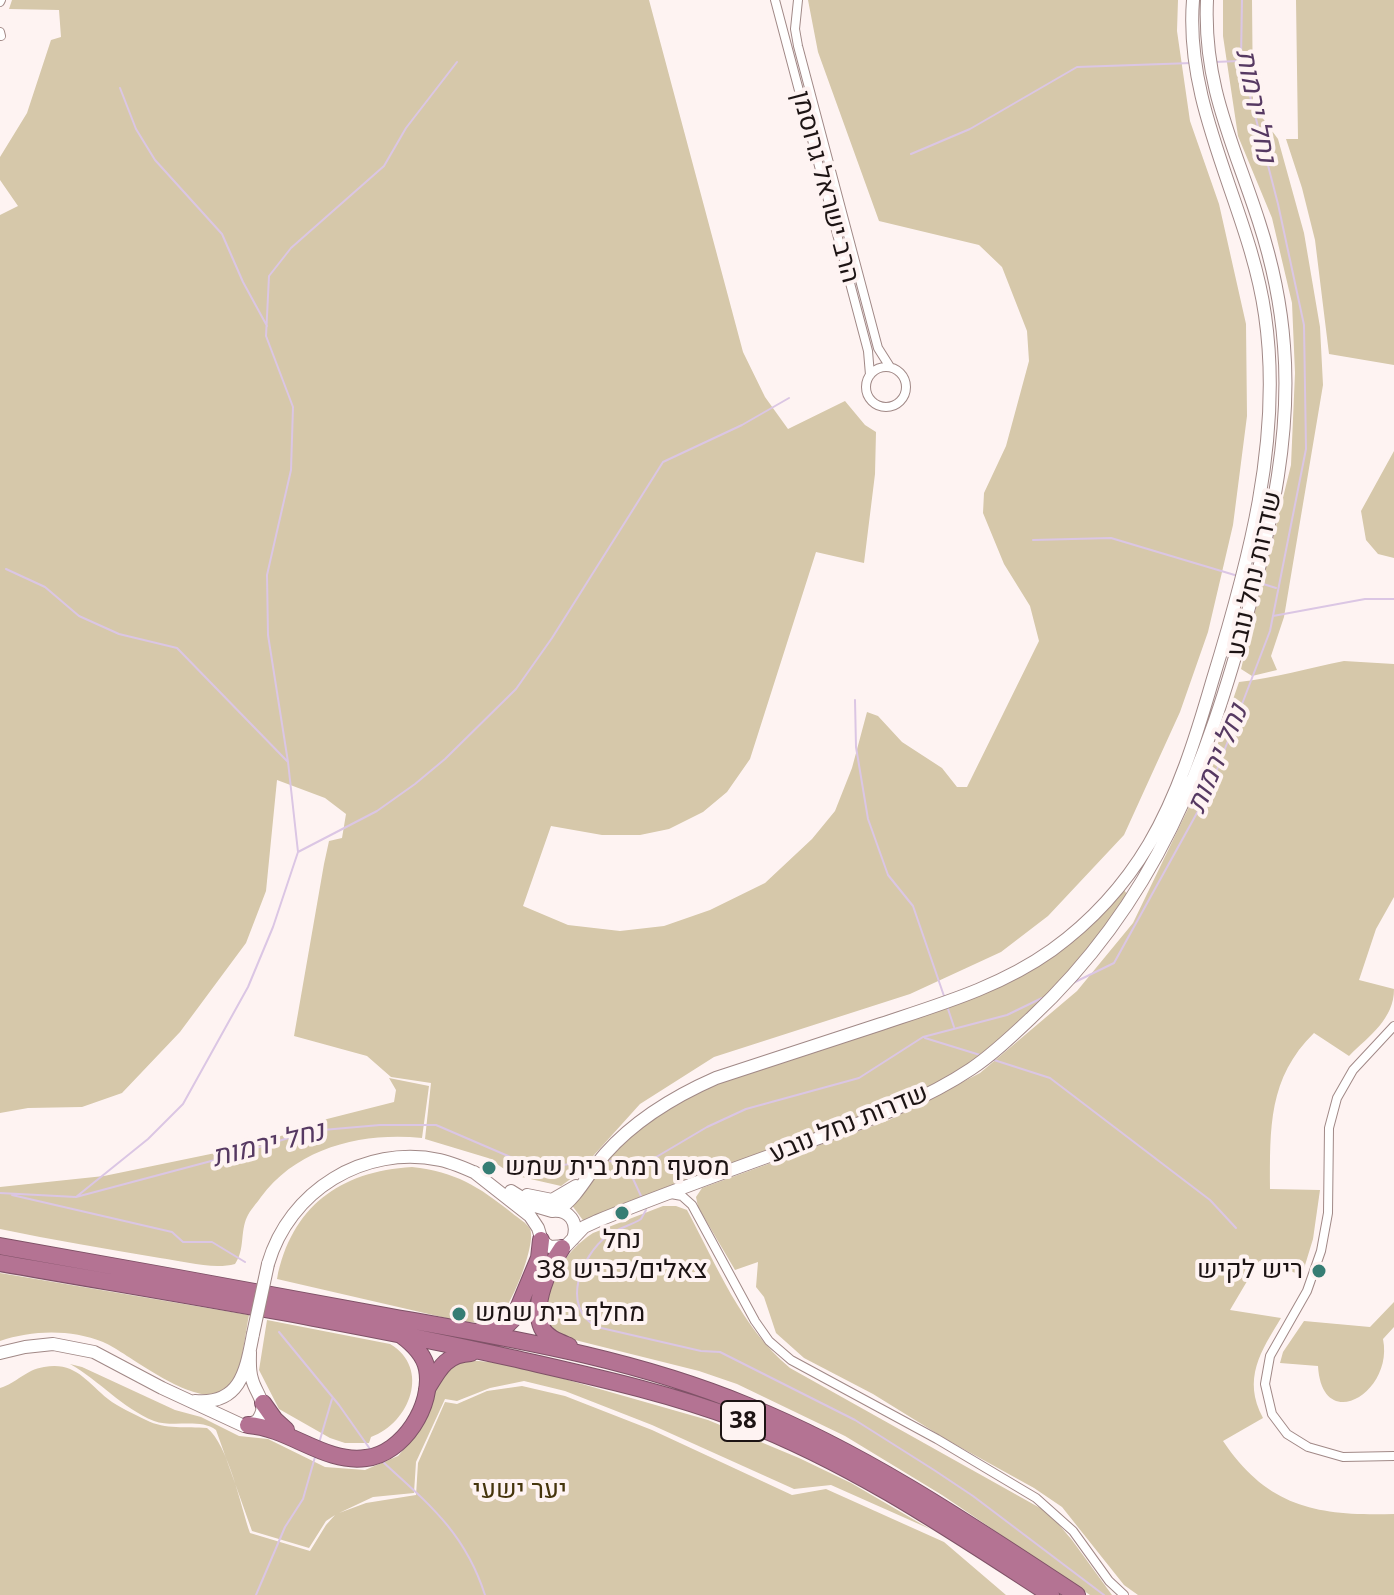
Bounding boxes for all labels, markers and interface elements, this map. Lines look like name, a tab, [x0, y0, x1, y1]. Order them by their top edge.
water label: נחל ירמות	[1228, 47, 1282, 165]
street label: הרב ישראל גרוסמן	[784, 88, 866, 286]
street label: שדרות נחל נובע	[1221, 488, 1289, 660]
water label: נחל ירמות	[1180, 700, 1256, 818]
street label: שדרות נחל נובע	[765, 1078, 933, 1170]
water label: נחל ירמות	[208, 1115, 328, 1175]
place label: מסעף רמת בית שמש	[505, 1152, 730, 1184]
marker: מסעף רמת בית שמש	[480, 1159, 498, 1177]
marker: נחל צאלים/כביש 38	[613, 1204, 631, 1222]
place label: נחל צאלים/כביש 38	[537, 1225, 707, 1286]
place label: ריש לקיש	[1197, 1255, 1303, 1287]
marker: ריש לקיש	[1310, 1262, 1328, 1280]
place label: מחלף בית שמש	[475, 1298, 645, 1330]
marker: מחלף בית שמש	[450, 1305, 468, 1323]
road number: 38	[721, 1401, 765, 1441]
park label: יער ישעי	[473, 1475, 567, 1507]

